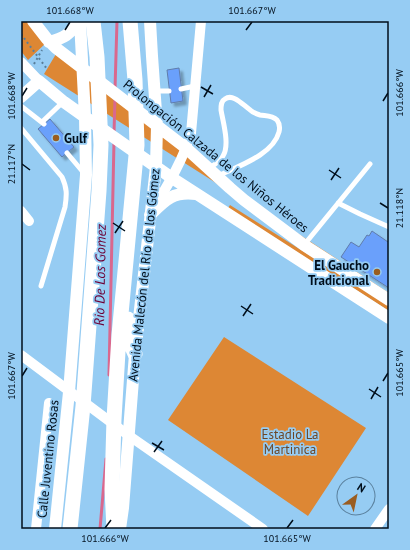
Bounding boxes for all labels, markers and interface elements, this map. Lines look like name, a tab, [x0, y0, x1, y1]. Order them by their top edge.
text: 101.668°W	[46, 4, 94, 17]
text: 101.667°W	[228, 4, 276, 17]
text: 101.666°W	[393, 69, 406, 117]
text: 101.668°W	[5, 72, 18, 120]
street label: Prolongación Calzada de los Niños Héroes	[120, 76, 312, 236]
place label: Gulf	[64, 130, 88, 147]
marker: Gulf	[51, 133, 61, 143]
text: 21.117°N	[5, 144, 18, 184]
street label: Avenida Malecón del Río de los Gómez	[124, 167, 164, 383]
text: 21.118°N	[393, 188, 406, 228]
water label: Rio De Los Gomez	[90, 223, 110, 326]
place label: El Gaucho Tradicional	[308, 257, 369, 289]
marker: El Gaucho Tradicional	[372, 267, 382, 277]
text: 101.665°W	[393, 349, 406, 397]
text: 101.667°W	[5, 352, 18, 400]
street label: Calle Juventino Rosas	[33, 399, 63, 519]
park label: Estadio La Martinica	[261, 426, 319, 458]
north arrow	[336, 476, 376, 516]
text: N	[355, 480, 368, 495]
text: 101.666°W	[81, 532, 129, 545]
text: 101.665°W	[263, 532, 311, 545]

